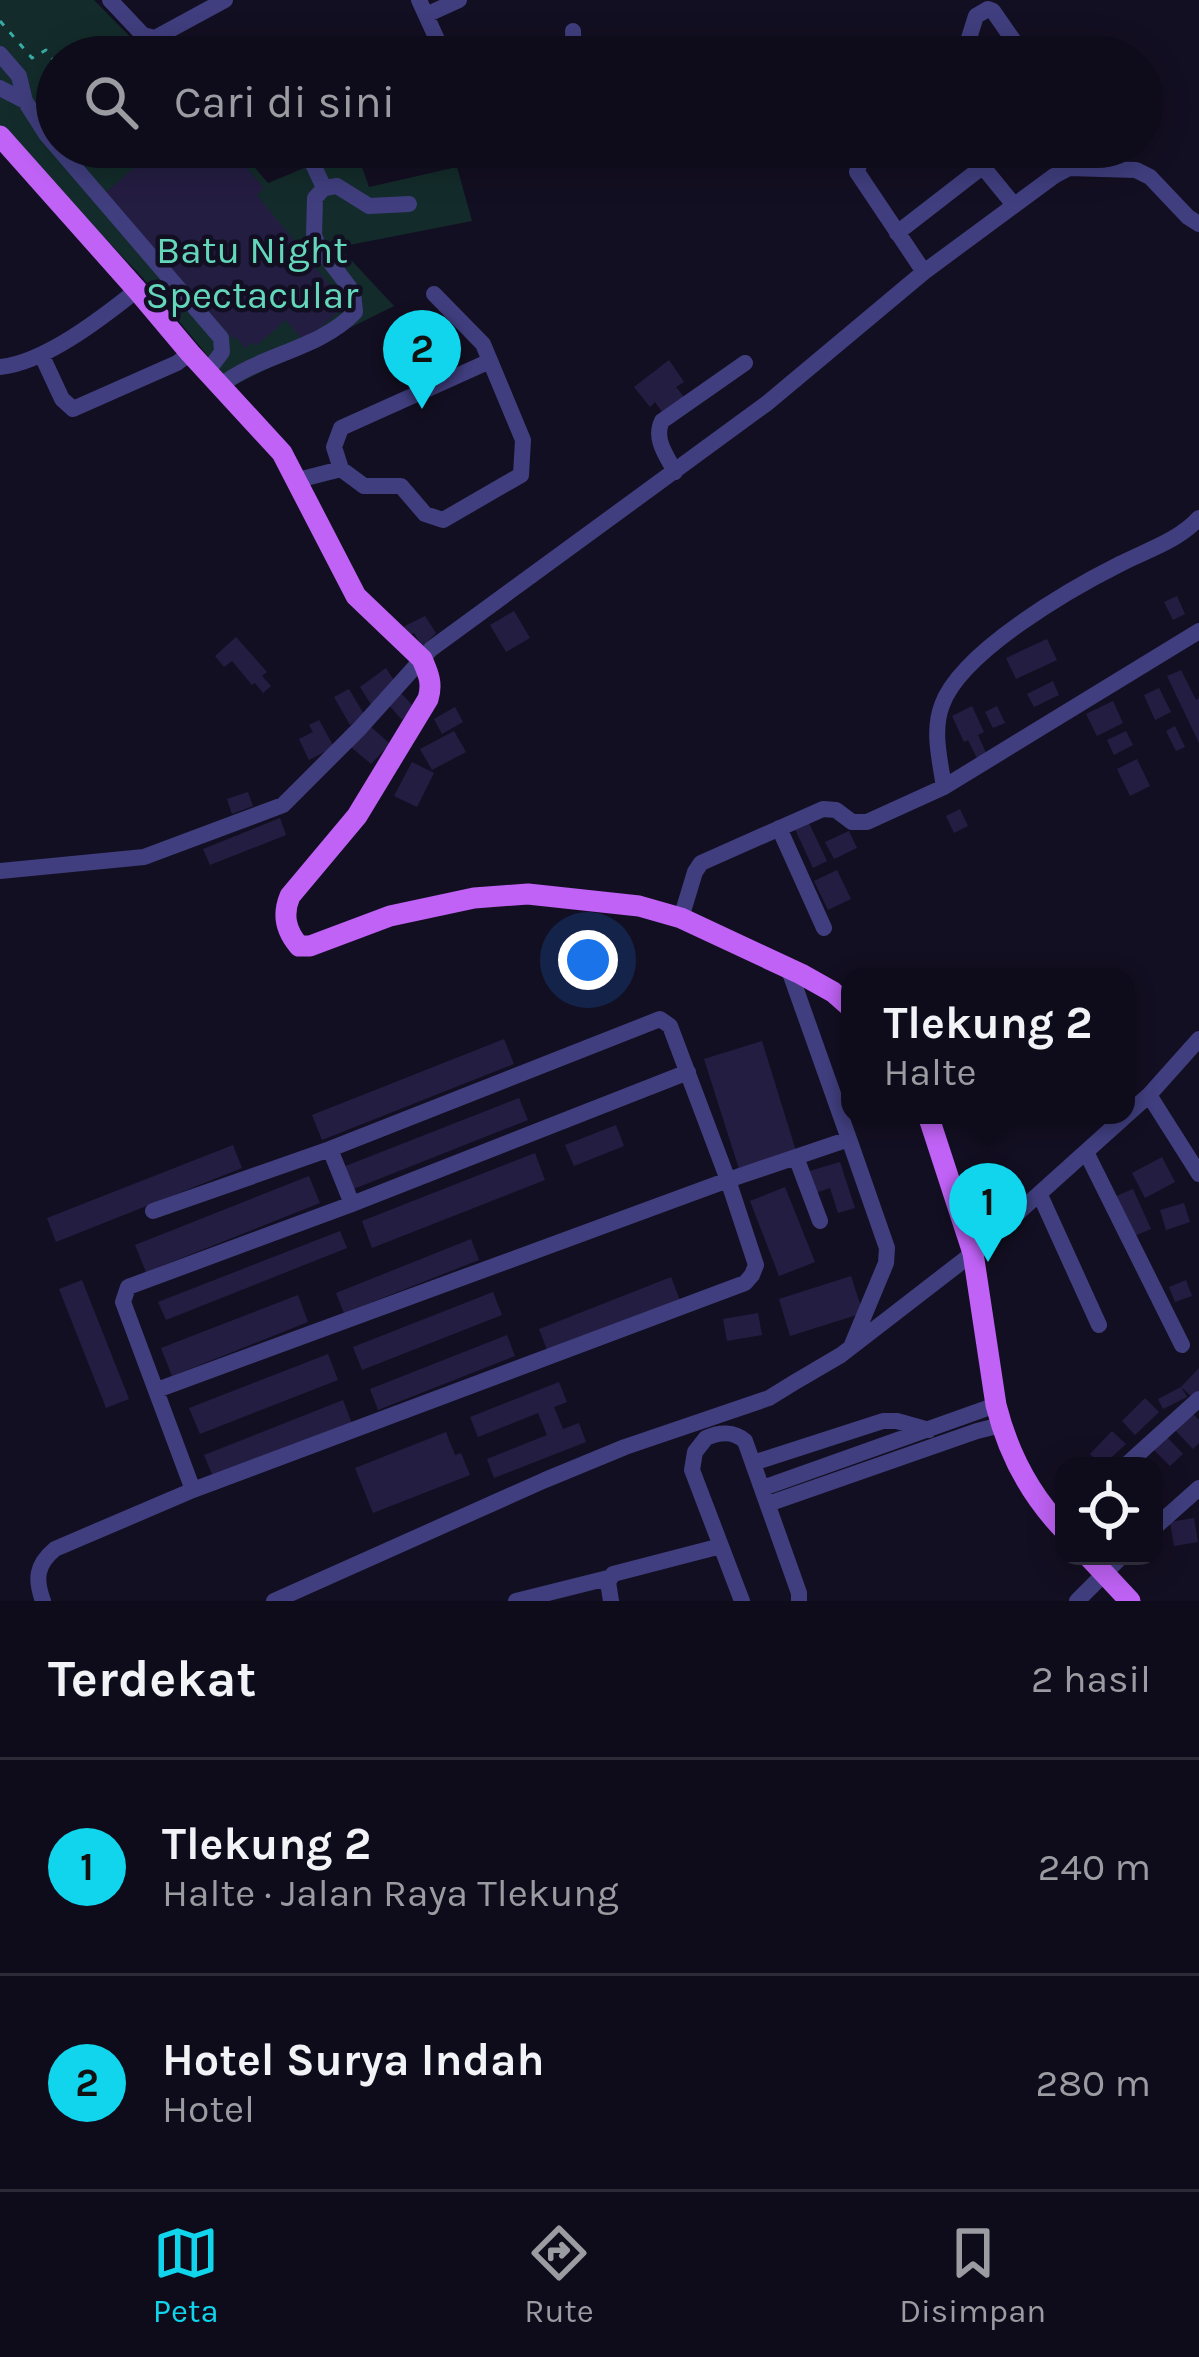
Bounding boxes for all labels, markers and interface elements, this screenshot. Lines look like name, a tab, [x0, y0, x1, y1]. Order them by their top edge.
search box	[36, 36, 1163, 168]
icon: search	[78, 69, 144, 135]
text: Cari di sini	[174, 76, 395, 128]
park label: Batu Night Spectacular	[146, 227, 359, 318]
pin: 2	[383, 310, 461, 409]
your location	[558, 930, 618, 990]
popup	[841, 968, 1135, 1124]
text: Tlekung 2	[883, 997, 1093, 1049]
text: Halte	[883, 1049, 977, 1095]
pin: 1	[949, 1163, 1027, 1262]
map controls	[1055, 1457, 1163, 1565]
button: locate	[1055, 1457, 1163, 1565]
text: Terdekat	[48, 1649, 256, 1709]
text: 2 hasil	[1031, 1656, 1151, 1702]
text: Tlekung 2	[162, 1818, 371, 1870]
text: 1	[80, 1844, 94, 1890]
text: 240 m	[1038, 1844, 1151, 1890]
text: Halte · Jalan Raya Tlekung	[162, 1870, 619, 1916]
text: Hotel Surya Indah	[162, 2034, 545, 2086]
text: 2	[75, 2060, 99, 2106]
text: 280 m	[1036, 2060, 1151, 2106]
text: Hotel	[162, 2086, 255, 2132]
tab: Peta	[153, 2220, 219, 2330]
tab: Rute	[524, 2220, 594, 2330]
tab: Disimpan	[899, 2220, 1046, 2330]

